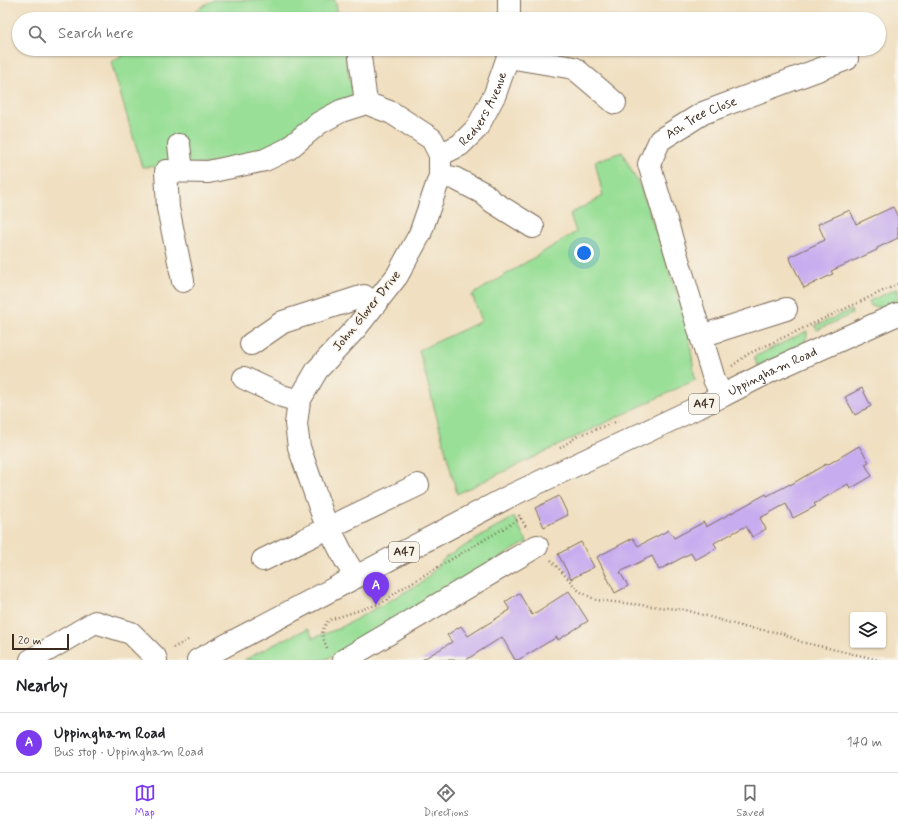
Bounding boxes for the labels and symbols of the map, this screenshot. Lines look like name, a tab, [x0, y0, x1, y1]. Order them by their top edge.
street label: Redvers Avenue	[455, 69, 511, 150]
street label: Ash Tree Close	[662, 93, 739, 143]
your location	[574, 243, 594, 263]
street label: John Glover Drive	[329, 267, 405, 355]
street label: Uppingham Road	[725, 343, 820, 400]
road number: A47	[689, 394, 719, 414]
road number: A47	[389, 542, 419, 562]
pin: A	[363, 572, 389, 605]
scale bar	[12, 632, 69, 651]

